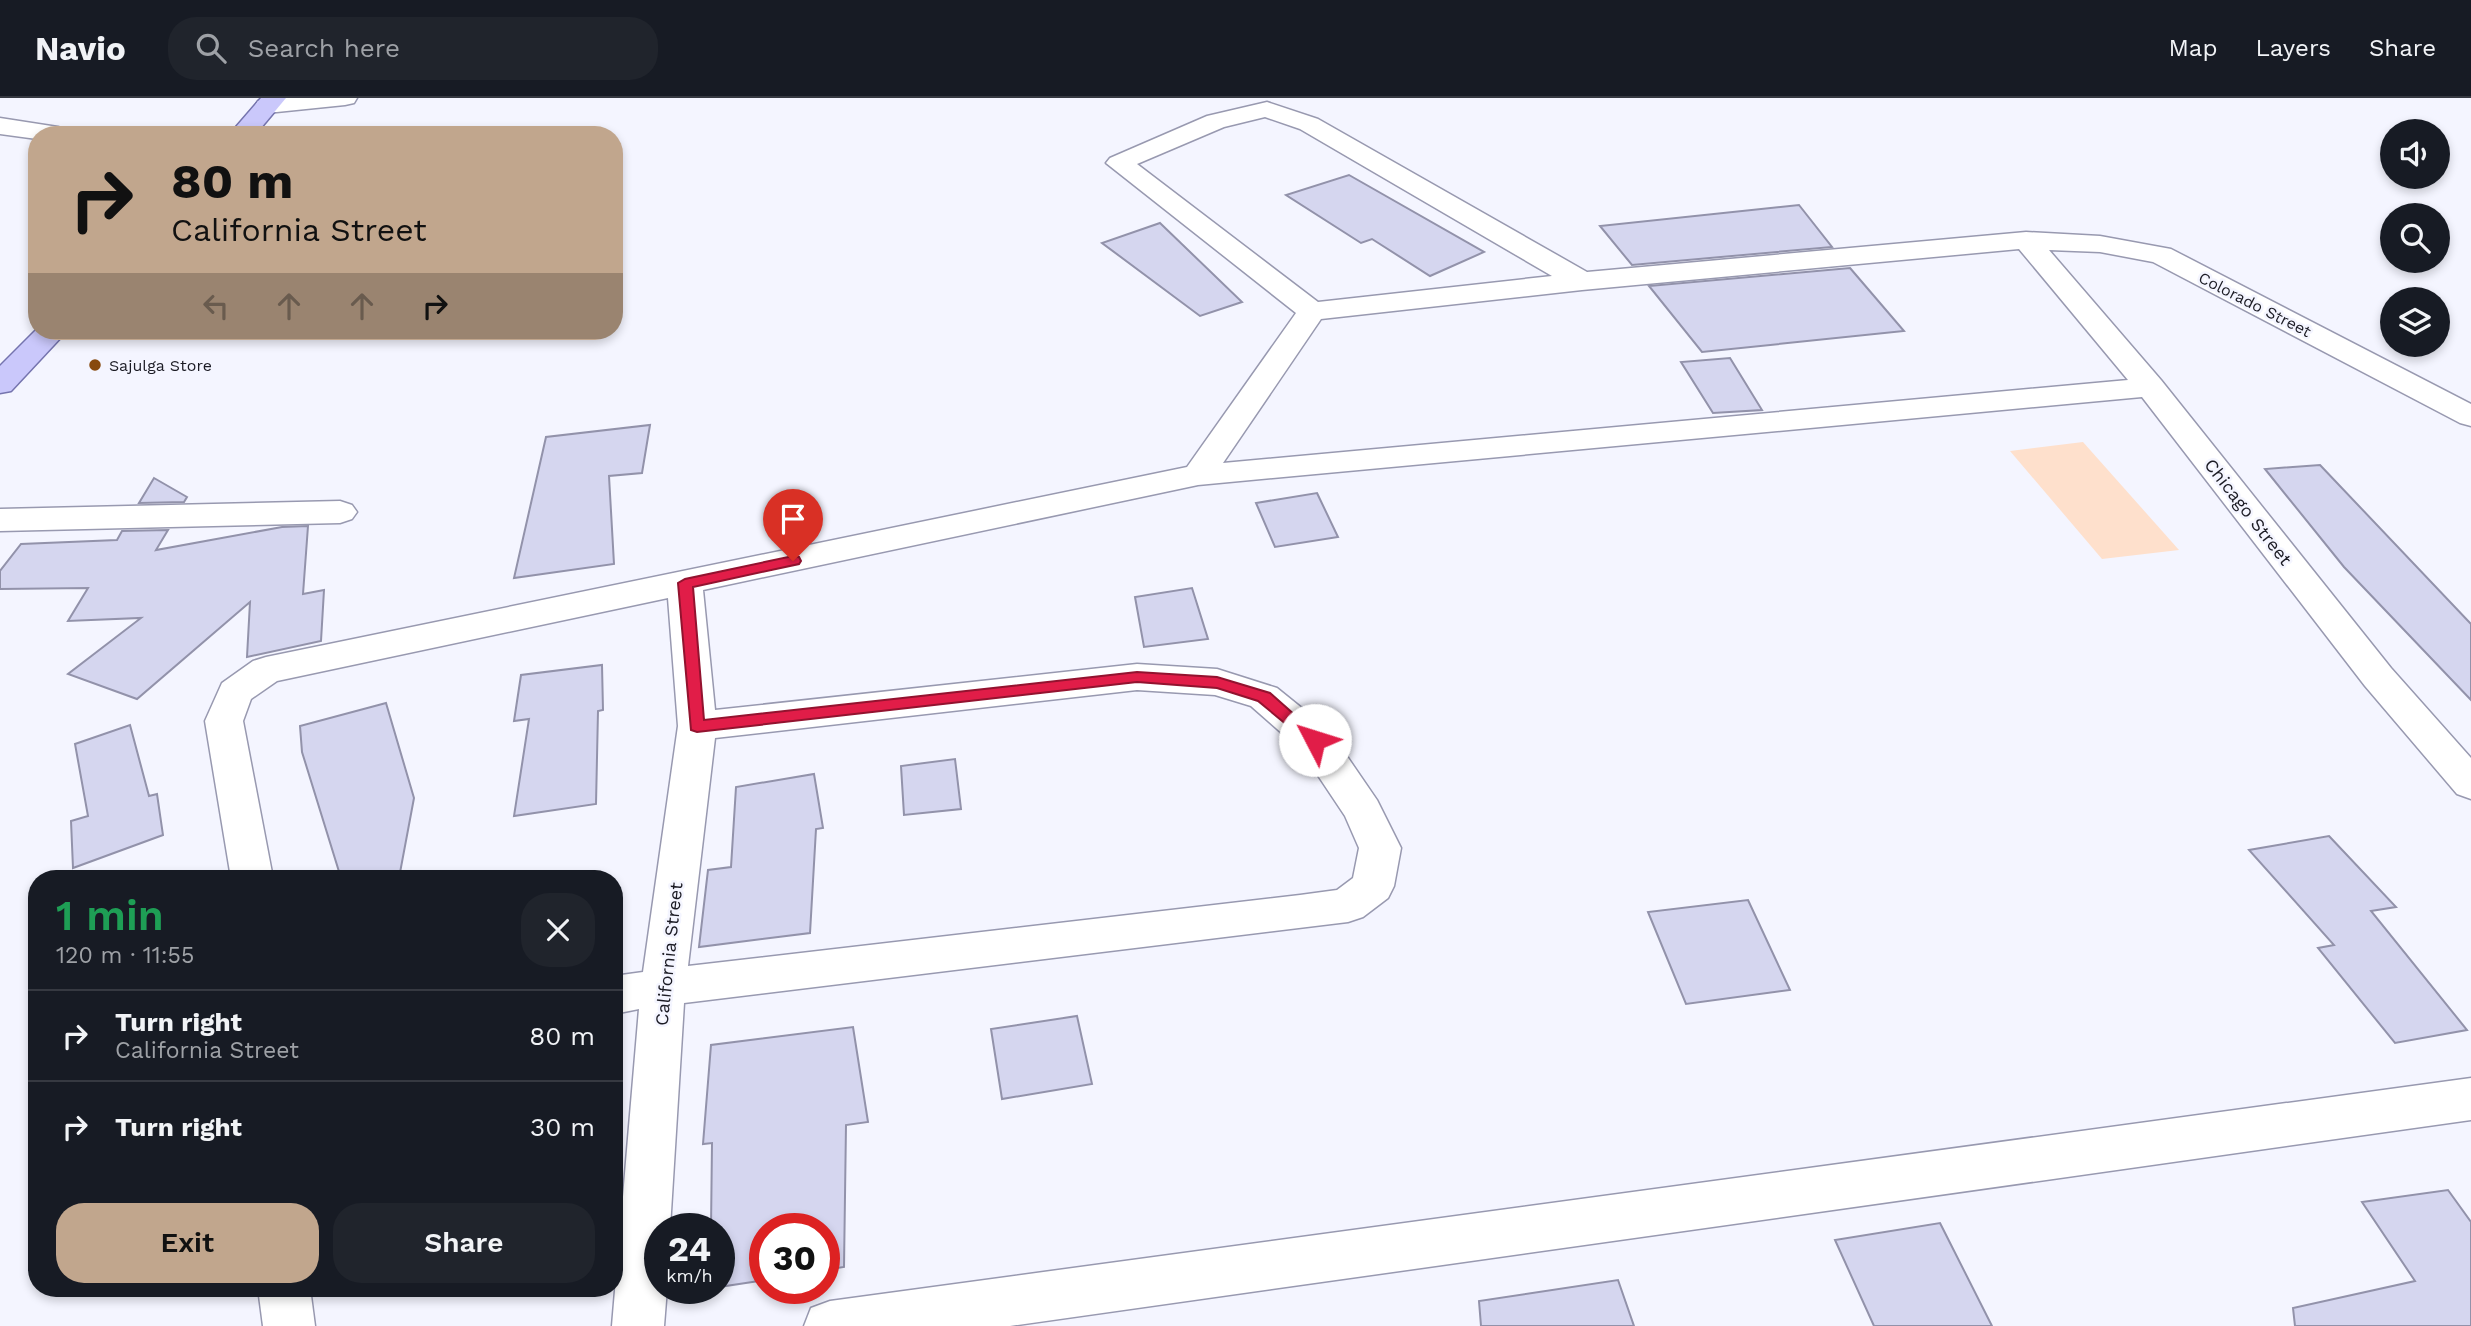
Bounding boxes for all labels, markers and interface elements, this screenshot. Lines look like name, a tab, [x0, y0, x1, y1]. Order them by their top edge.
search box	[168, 17, 658, 80]
text: Navio	[35, 29, 126, 68]
icon: search	[192, 29, 230, 67]
text: Search here	[248, 33, 400, 63]
text: Map	[2169, 34, 2217, 62]
text: Layers	[2255, 34, 2331, 62]
text: Share	[2369, 34, 2436, 62]
map controls	[2380, 119, 2450, 357]
button: sound	[2380, 119, 2450, 189]
text: 80 m	[171, 152, 293, 210]
icon: right	[56, 154, 147, 245]
button: search	[2380, 203, 2450, 273]
text: California Street	[171, 211, 427, 249]
street label: Colorado Street	[2195, 268, 2314, 341]
icon: left	[197, 287, 235, 325]
icon: ahead	[270, 287, 308, 325]
icon: ahead	[343, 287, 381, 325]
icon: right	[416, 287, 454, 325]
button: layers	[2380, 287, 2450, 357]
place label: Sajulga Store	[109, 356, 212, 375]
marker: Sajulga Store	[87, 357, 103, 373]
street label: Chicago Street	[2200, 454, 2297, 569]
pin	[763, 489, 823, 561]
icon: arrive	[774, 500, 812, 538]
position arrow	[1278, 703, 1352, 777]
street label: California Street	[651, 881, 687, 1027]
text: 1 min	[56, 891, 164, 940]
button: close	[521, 893, 595, 967]
text: 120 m · 11:55	[56, 942, 194, 969]
text: Turn right	[115, 1007, 242, 1037]
icon: right	[56, 1017, 94, 1055]
text: 80 m	[529, 1021, 595, 1051]
text: California Street	[115, 1037, 299, 1064]
icon: right	[56, 1108, 94, 1146]
text: Turn right	[115, 1112, 242, 1142]
text: 30 m	[530, 1112, 595, 1142]
button: Exit	[56, 1203, 319, 1283]
button: Share	[333, 1203, 595, 1283]
speed limit sign: 30	[749, 1213, 840, 1304]
text: 24	[668, 1228, 711, 1270]
text: km/h	[666, 1265, 713, 1286]

